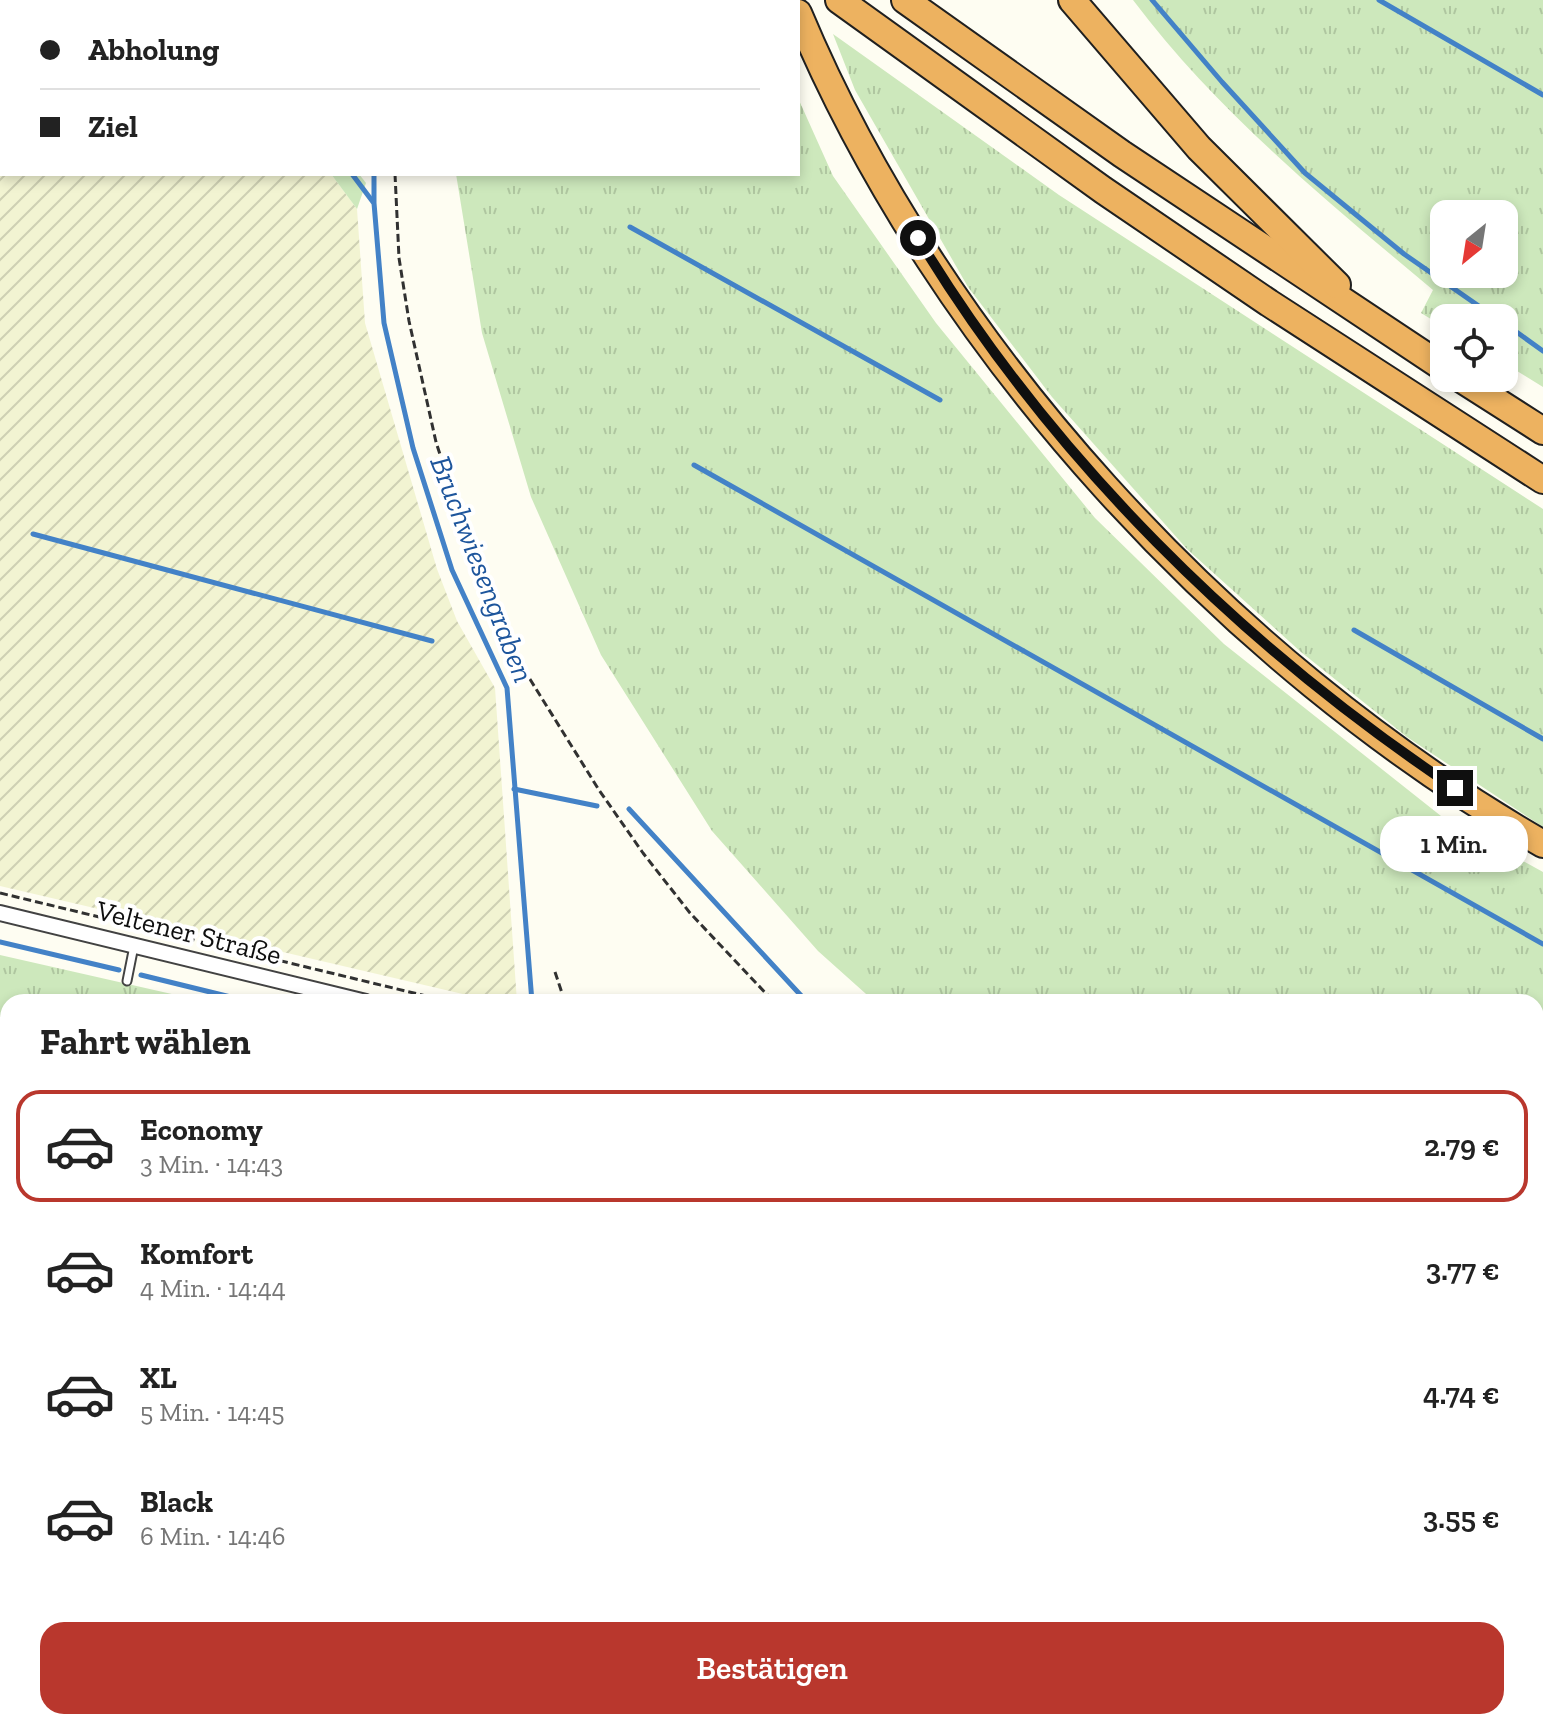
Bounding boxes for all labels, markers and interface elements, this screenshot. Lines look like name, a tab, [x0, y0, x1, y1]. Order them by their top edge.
text: Abholung	[88, 32, 219, 68]
text: Ziel	[88, 109, 138, 145]
north arrow	[1430, 200, 1518, 288]
map controls	[1430, 200, 1518, 392]
route start	[900, 220, 936, 256]
button: locate	[1430, 304, 1518, 392]
water label: Bruchwiesengraben	[422, 451, 542, 687]
route end	[1437, 770, 1473, 806]
callout: 1 Min.	[1381, 816, 1529, 872]
text: 1 Min.	[1420, 828, 1488, 860]
street label: Veltener Straße	[92, 893, 285, 971]
text: Fahrt wählen	[40, 1020, 251, 1063]
icon: car	[44, 1110, 116, 1182]
text: Economy	[140, 1112, 263, 1148]
text: 2.79 €	[1424, 1128, 1500, 1164]
text: 3 Min. · 14:43	[140, 1148, 283, 1180]
icon: car	[44, 1234, 116, 1306]
text: Komfort	[140, 1236, 253, 1272]
text: 3.77 €	[1426, 1252, 1500, 1288]
text: 4 Min. · 14:44	[140, 1272, 286, 1304]
icon: car	[44, 1358, 116, 1430]
text: XL	[140, 1360, 177, 1396]
text: 4.74 €	[1423, 1376, 1500, 1412]
text: 5 Min. · 14:45	[140, 1396, 284, 1428]
icon: car	[44, 1482, 116, 1554]
text: Black	[140, 1484, 213, 1520]
text: 3.55 €	[1423, 1500, 1500, 1536]
text: 6 Min. · 14:46	[140, 1520, 285, 1552]
button: Bestätigen	[40, 1622, 1504, 1714]

